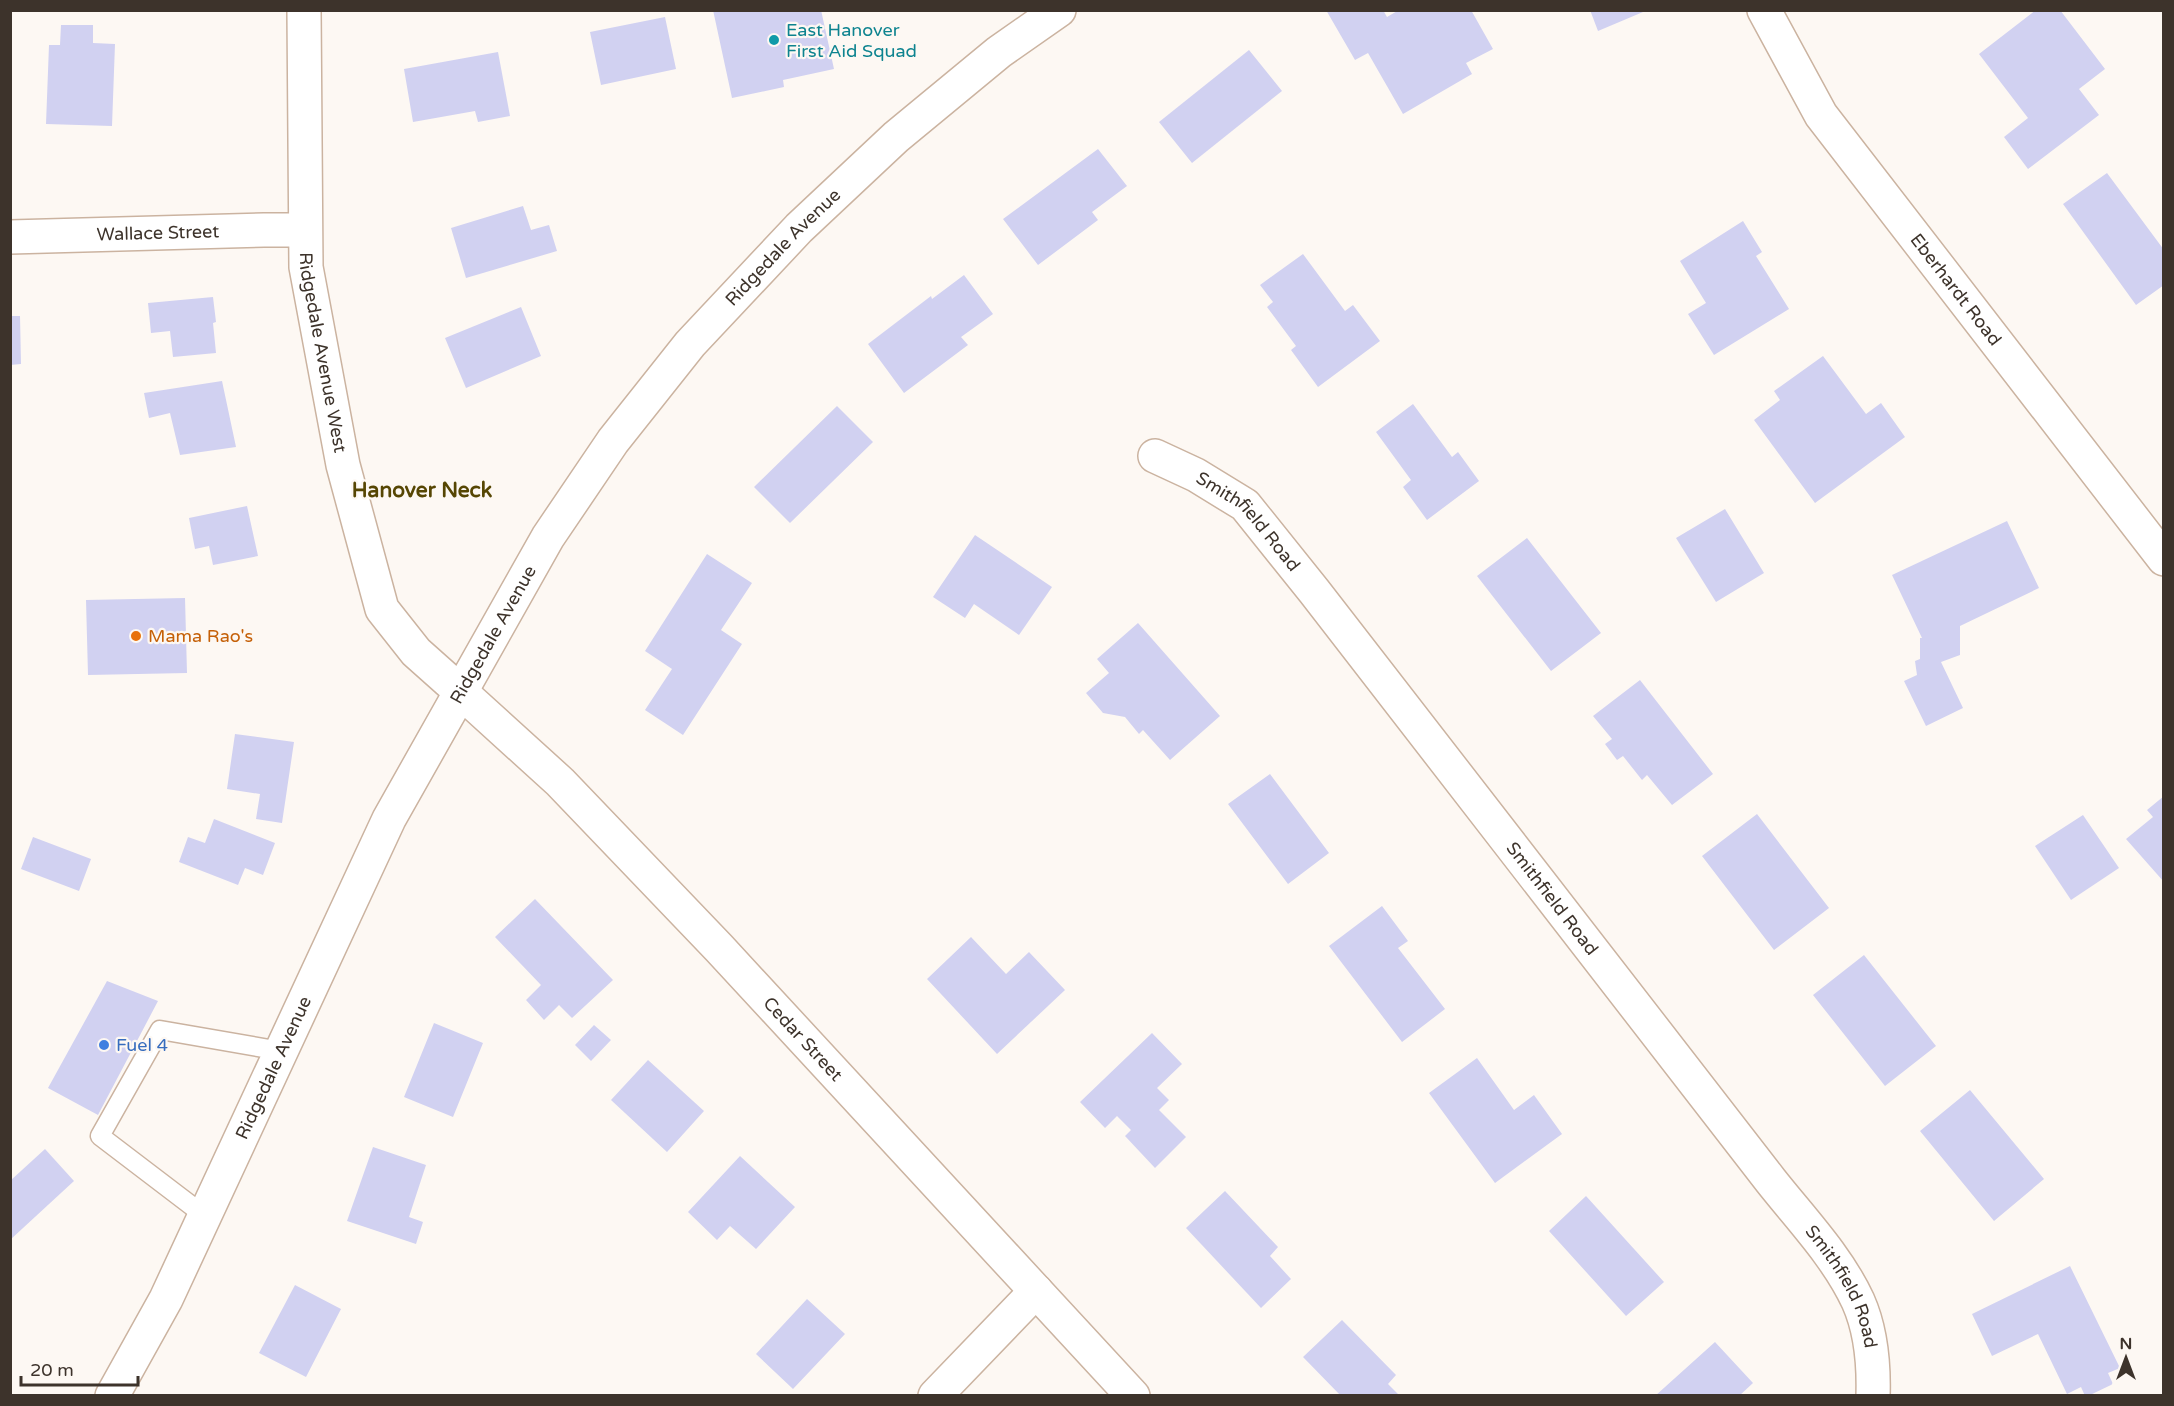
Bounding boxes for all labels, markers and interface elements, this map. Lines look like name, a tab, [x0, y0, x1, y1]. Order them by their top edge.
place label: East Hanover First Aid Squad	[786, 19, 917, 62]
marker: East Hanover First Aid Squad	[767, 33, 781, 47]
street label: Ridgedale Avenue	[721, 184, 845, 310]
street label: Wallace Street	[96, 220, 220, 246]
street label: Eberhardt Road	[1906, 229, 2006, 350]
street label: Ridgedale Avenue West	[295, 252, 351, 455]
street label: Smithfield Road	[1192, 467, 1305, 576]
district label: Hanover Neck	[352, 478, 493, 503]
street label: Ridgedale Avenue	[445, 561, 541, 708]
place label: Mama Rao's	[148, 625, 253, 647]
marker: Mama Rao's	[129, 629, 143, 643]
street label: Smithfield Road	[1502, 838, 1603, 960]
street label: Cedar Street	[759, 992, 847, 1086]
street label: Ridgedale Avenue	[231, 993, 316, 1143]
place label: Fuel 4	[116, 1034, 168, 1056]
marker: Fuel 4	[97, 1038, 111, 1052]
street label: Smithfield Road	[1801, 1221, 1882, 1350]
north arrow	[2096, 1328, 2156, 1388]
text: N	[2120, 1334, 2132, 1354]
scale bar	[21, 1349, 138, 1387]
text: 20 m	[30, 1359, 74, 1381]

